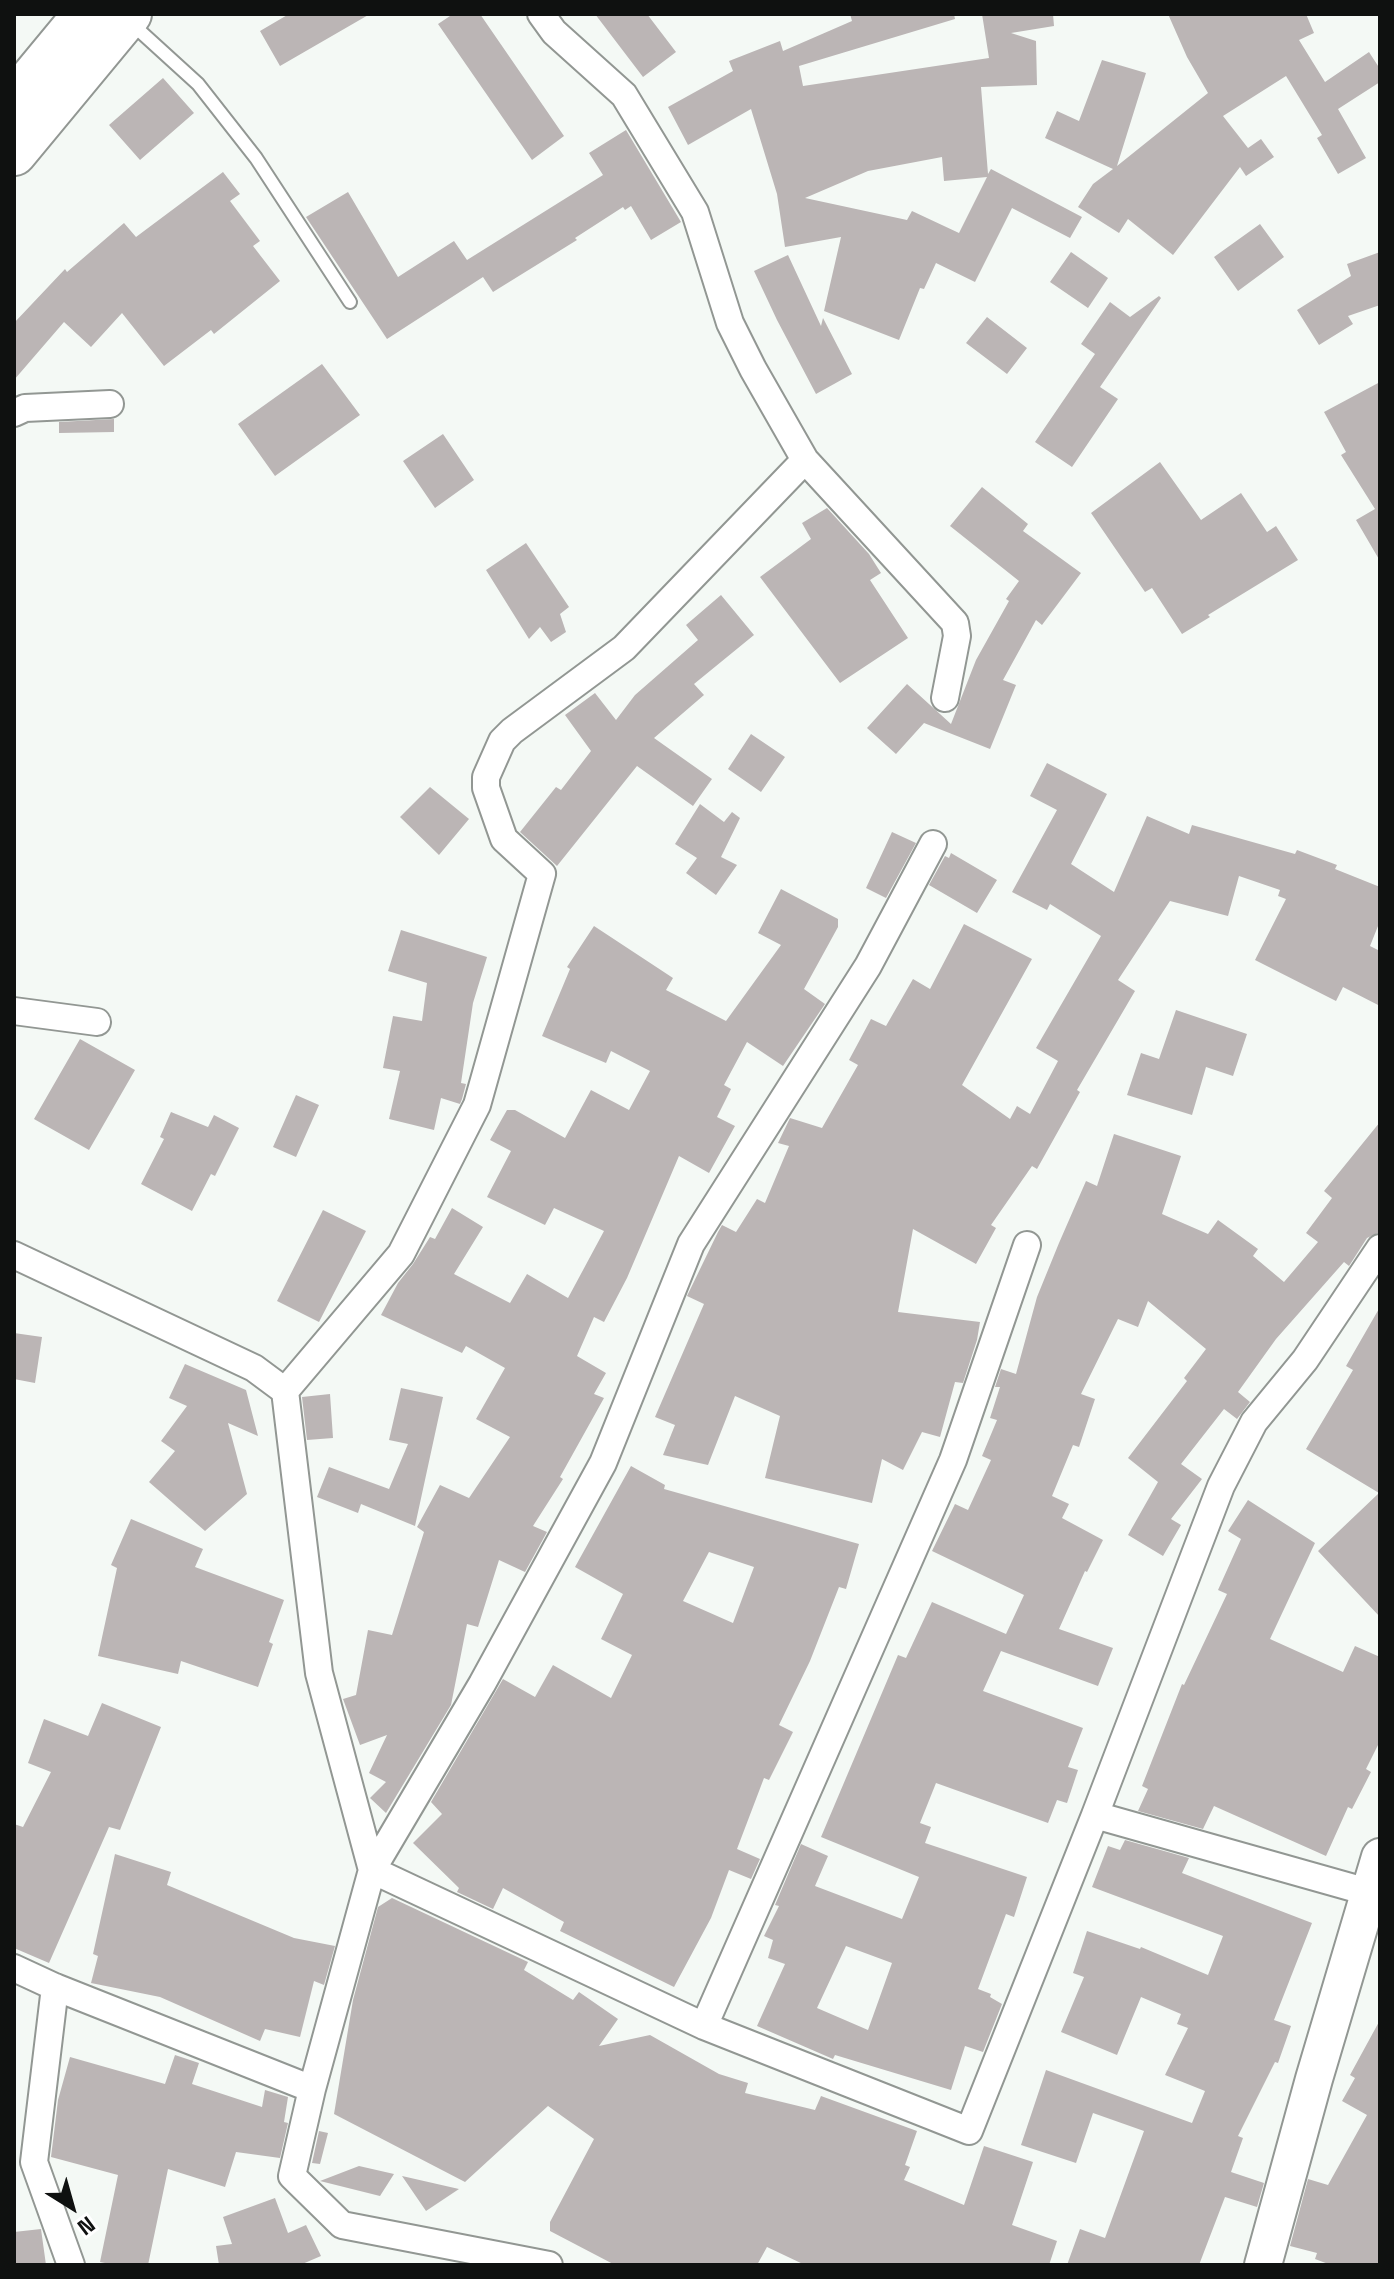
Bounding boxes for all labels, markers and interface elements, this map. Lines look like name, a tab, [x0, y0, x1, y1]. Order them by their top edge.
north arrow	[32, 2167, 112, 2247]
text: N	[72, 2211, 101, 2242]

